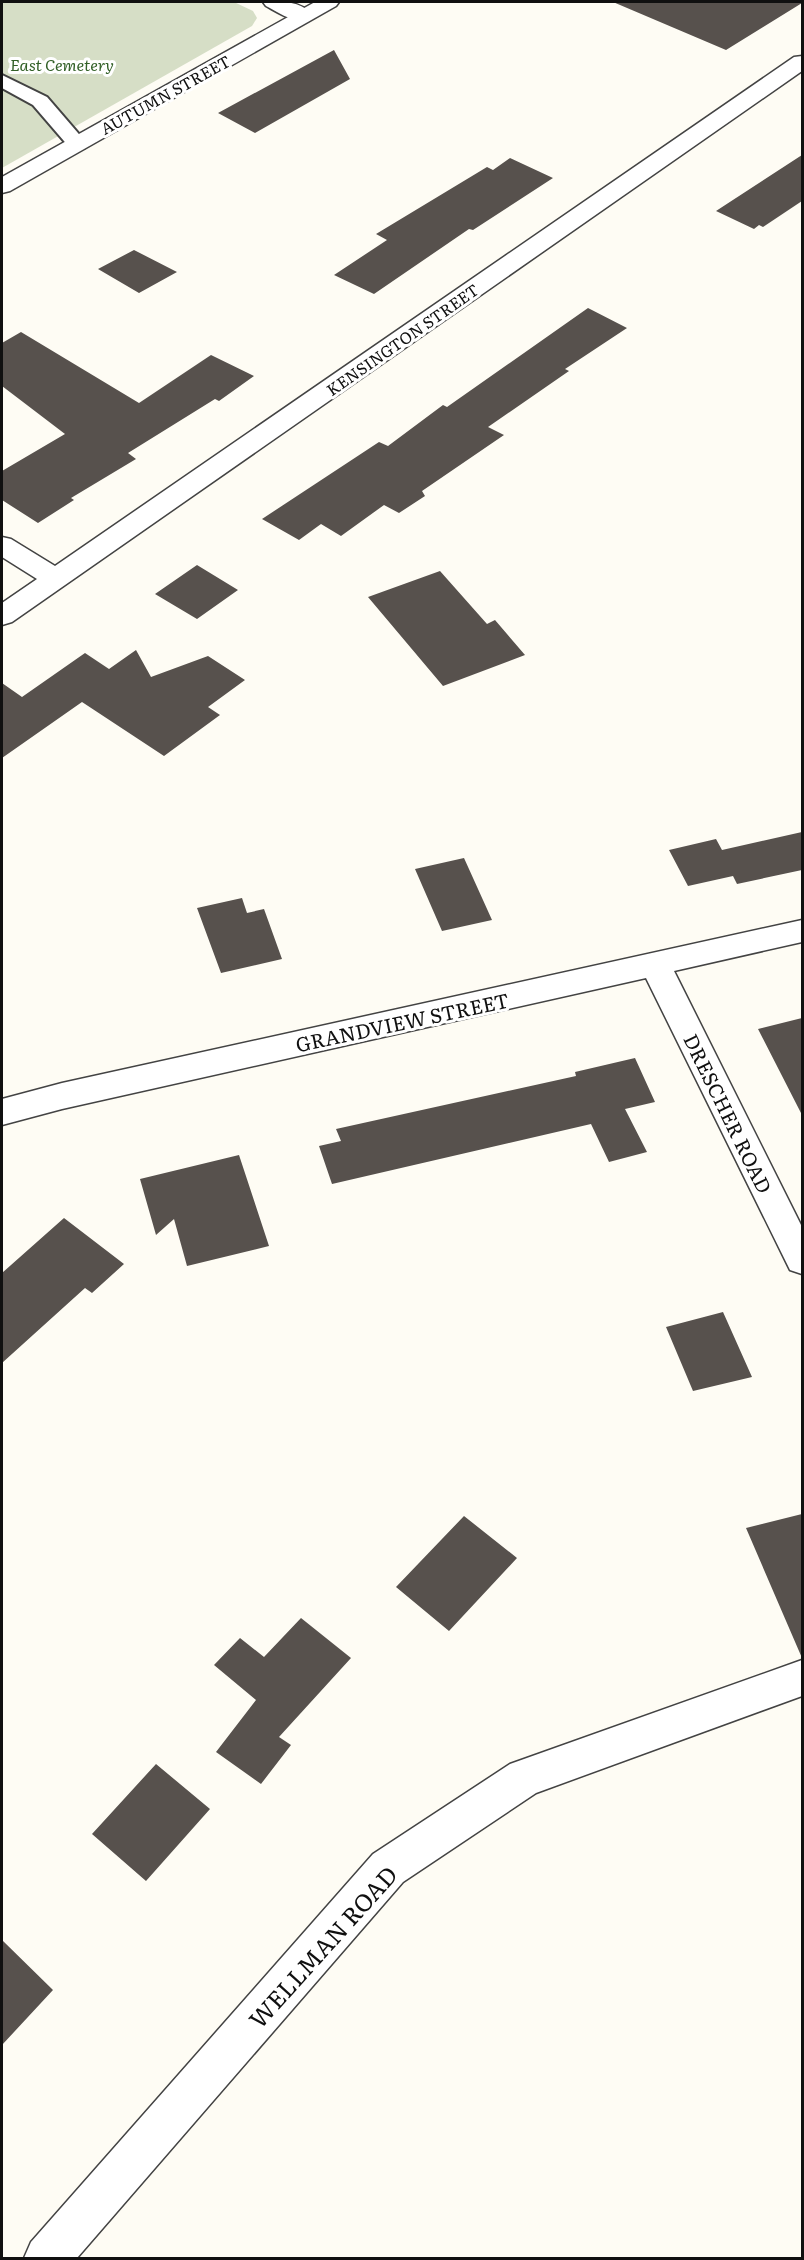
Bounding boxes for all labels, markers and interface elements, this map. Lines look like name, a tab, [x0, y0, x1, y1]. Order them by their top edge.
street label: AUTUMN STREET	[96, 48, 235, 140]
park label: East Cemetery	[10, 52, 114, 76]
street label: KENSINGTON STREET	[321, 277, 483, 401]
street label: GRANDVIEW STREET	[292, 984, 512, 1058]
street label: DRESCHER ROAD	[677, 1028, 781, 1198]
street label: WELLMAN ROAD	[239, 1857, 405, 2035]

